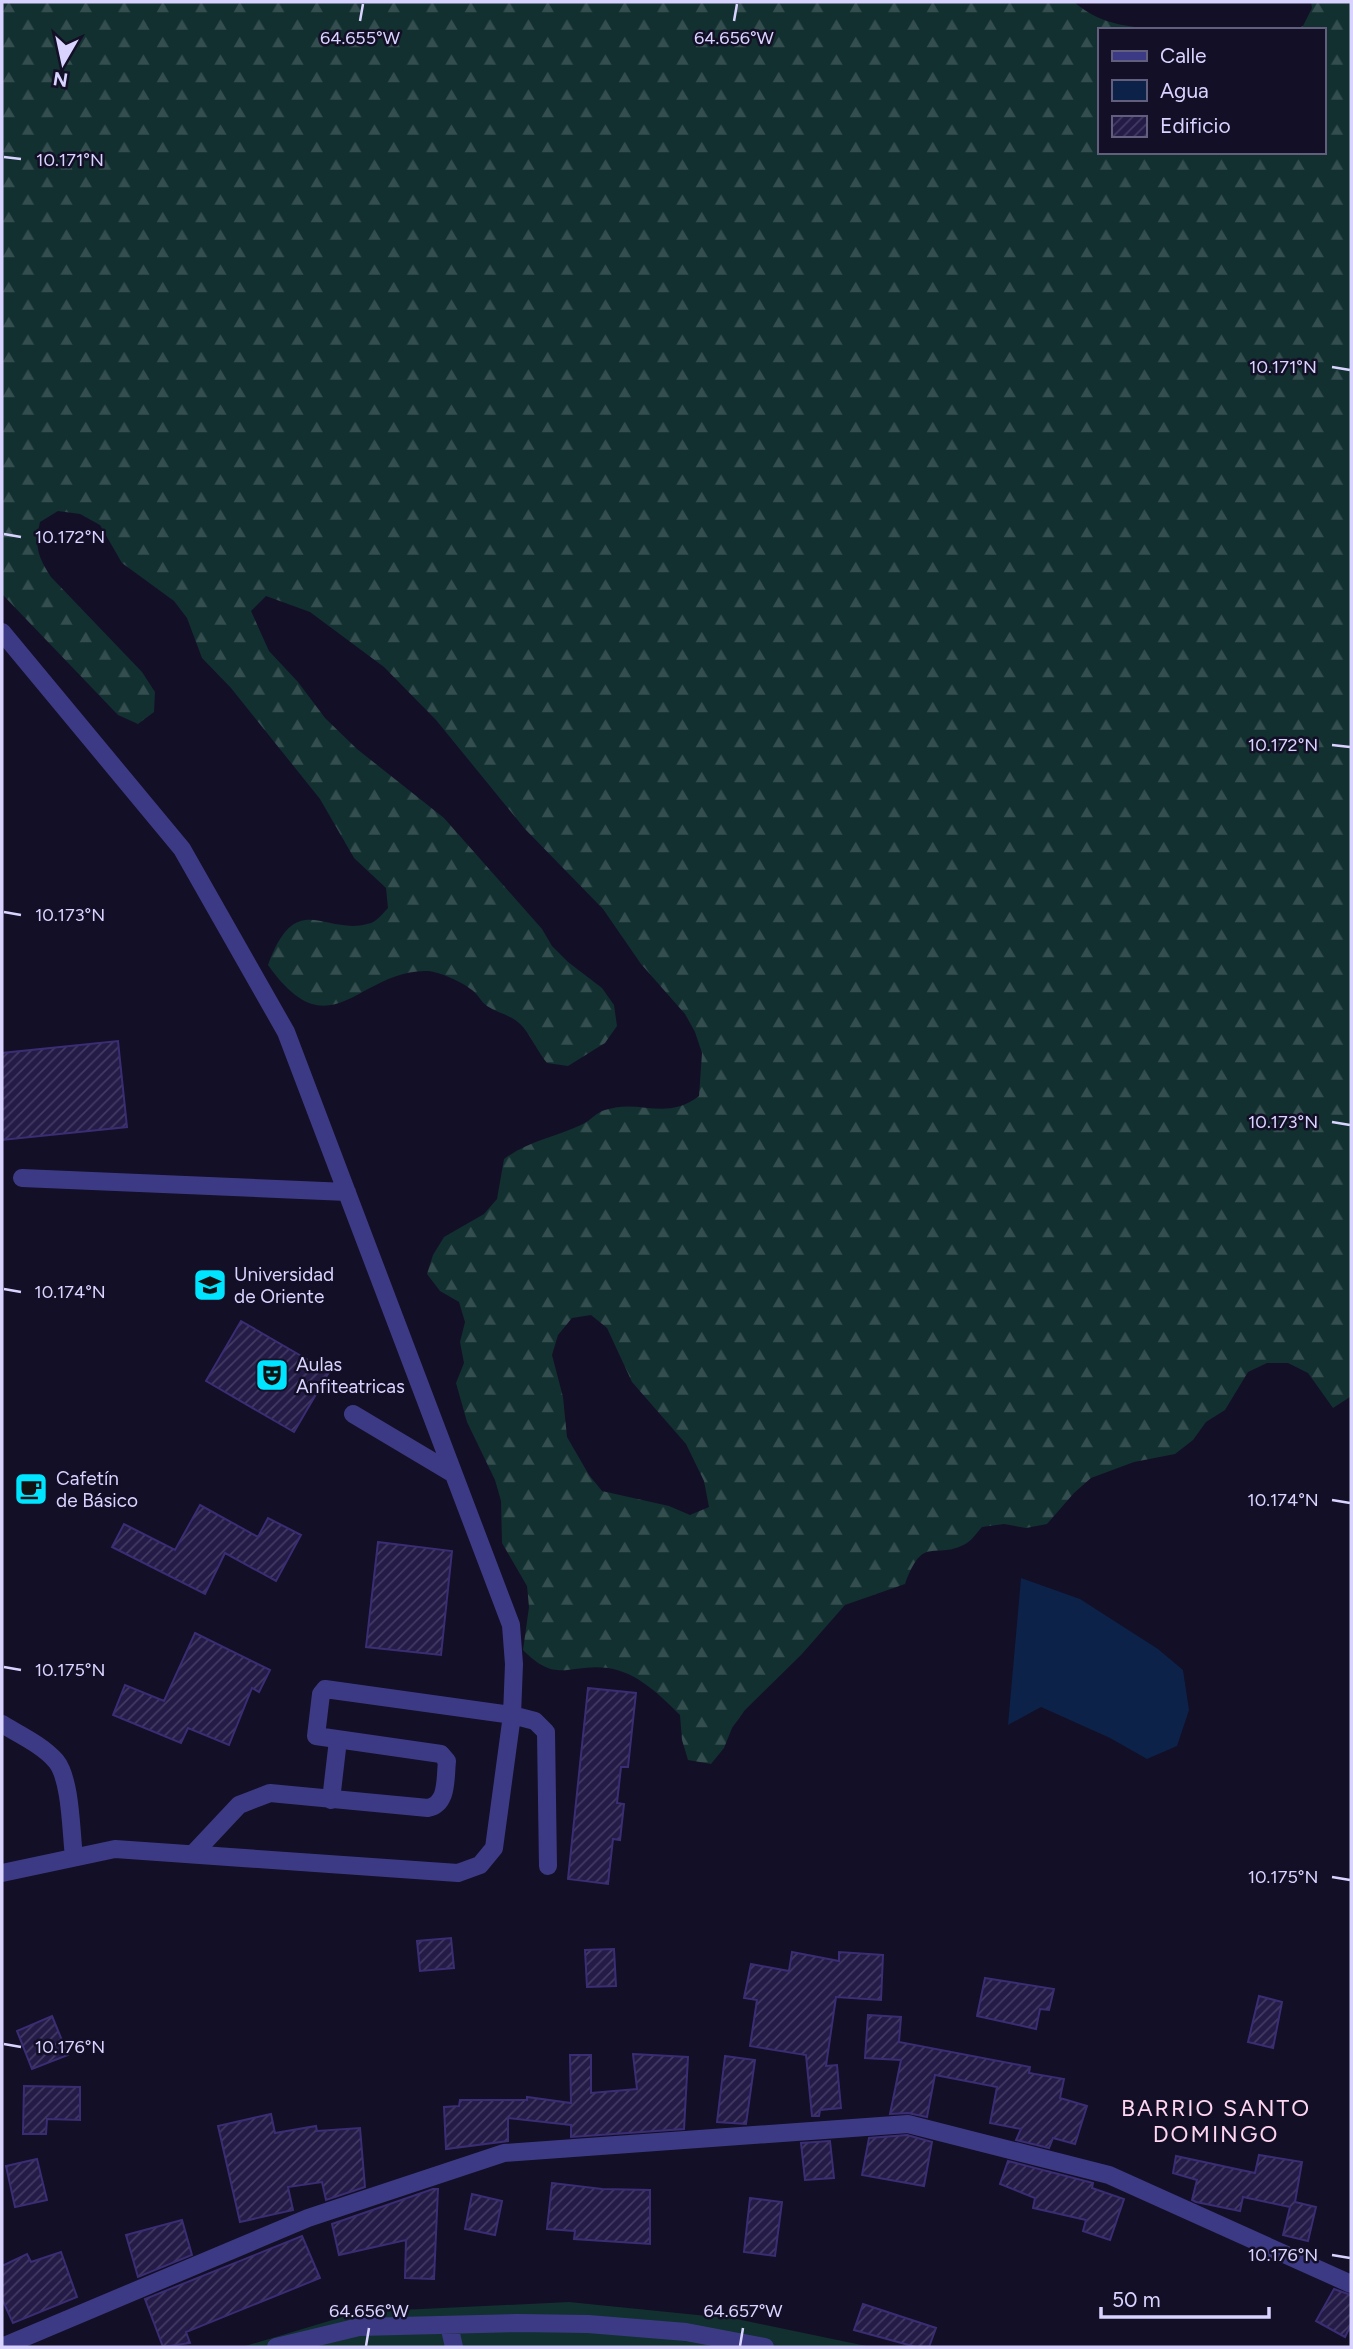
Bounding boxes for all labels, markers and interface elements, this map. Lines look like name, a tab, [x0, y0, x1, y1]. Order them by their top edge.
text: 64.655°W	[320, 27, 401, 49]
text: 64.656°W	[694, 27, 775, 49]
north arrow	[28, 28, 98, 98]
legend	[1098, 28, 1325, 154]
text: Calle	[1160, 43, 1207, 68]
text: N	[51, 67, 69, 92]
text: Agua	[1160, 78, 1209, 103]
text: Edificio	[1160, 113, 1231, 138]
text: 10.171°N	[36, 149, 104, 171]
text: 10.171°N	[1249, 356, 1317, 378]
text: 10.172°N	[35, 526, 105, 548]
text: 10.172°N	[1248, 734, 1318, 756]
text: 10.173°N	[35, 904, 105, 926]
text: 10.173°N	[1248, 1111, 1318, 1133]
place label: Universidad de Oriente	[234, 1263, 334, 1308]
school or university icon: Universidad de Oriente	[191, 1266, 229, 1304]
text: 10.174°N	[34, 1281, 106, 1303]
place label: Aulas Anfiteatricas	[296, 1353, 405, 1398]
theatre icon: Aulas Anfiteatricas	[253, 1356, 291, 1394]
place label: Cafetín de Básico	[56, 1467, 138, 1512]
cafe icon: Cafetín de Básico	[12, 1470, 50, 1508]
text: 10.174°N	[1247, 1489, 1319, 1511]
text: 10.175°N	[35, 1659, 105, 1681]
text: 10.175°N	[1248, 1866, 1318, 1888]
text: 10.176°N	[35, 2036, 105, 2058]
district label: BARRIO SANTO DOMINGO	[1121, 2094, 1311, 2148]
text: 10.176°N	[1248, 2244, 1318, 2266]
scale bar	[1101, 2276, 1269, 2320]
text: 50 m	[1112, 2287, 1161, 2312]
text: 64.656°W	[329, 2300, 410, 2322]
text: 64.657°W	[703, 2300, 783, 2322]

